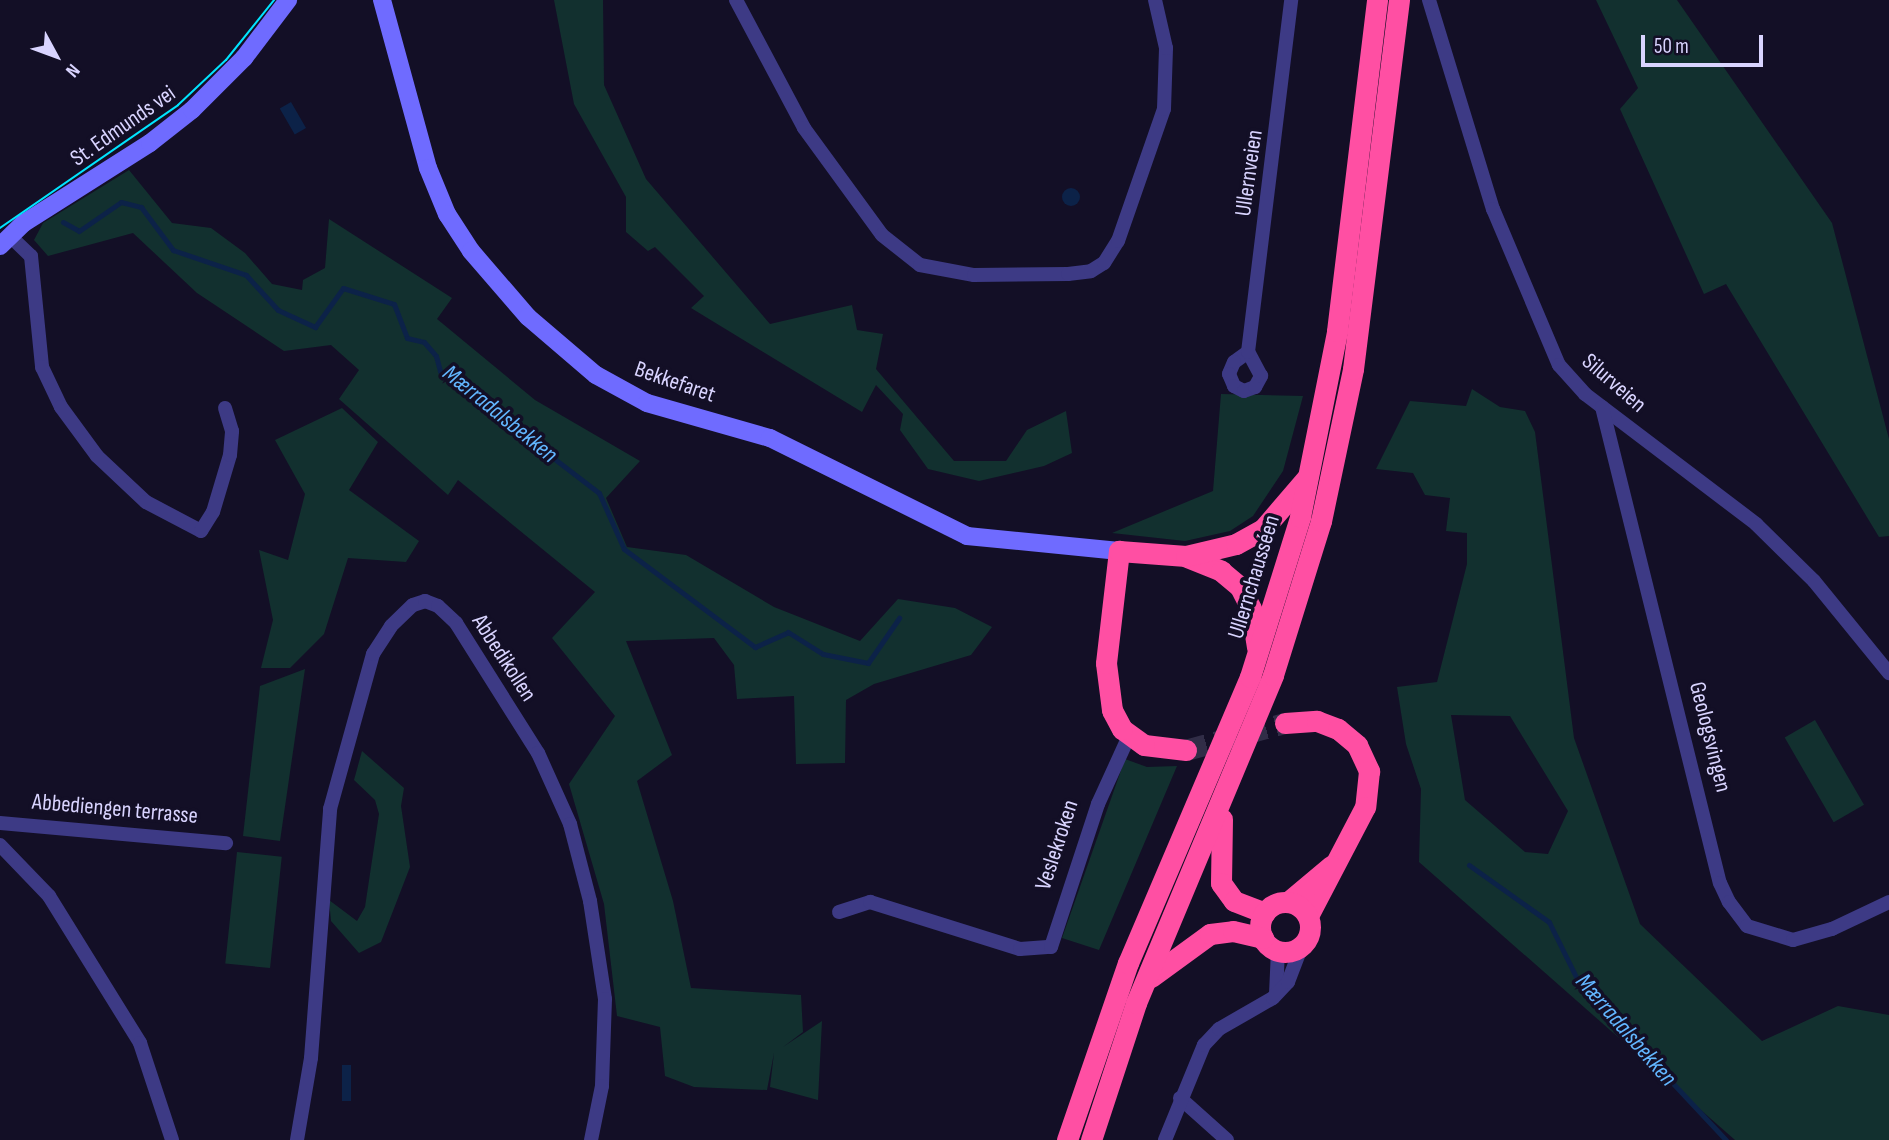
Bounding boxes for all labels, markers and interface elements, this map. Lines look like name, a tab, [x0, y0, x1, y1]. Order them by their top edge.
north arrow	[21, 21, 91, 91]
scale bar	[1644, 21, 1766, 65]
text: 50 m	[1654, 34, 1689, 59]
text: N	[60, 59, 84, 81]
street label: St. Edmunds vei	[65, 80, 181, 172]
street label: Ullernveien	[1229, 128, 1269, 218]
street label: Silurveien	[1576, 348, 1652, 418]
street label: Bekkefaret	[631, 355, 719, 409]
water label: Mærradalsbekken	[437, 359, 563, 469]
street label: Ullernchausséen	[1222, 512, 1286, 642]
street label: Abbedikollen	[466, 609, 542, 707]
street label: Geologsvingen	[1683, 679, 1737, 795]
street label: Abbediengen terrasse	[31, 788, 199, 830]
street label: Veslekroken	[1030, 797, 1084, 893]
water label: Mærradalsbekken	[1569, 968, 1683, 1092]

